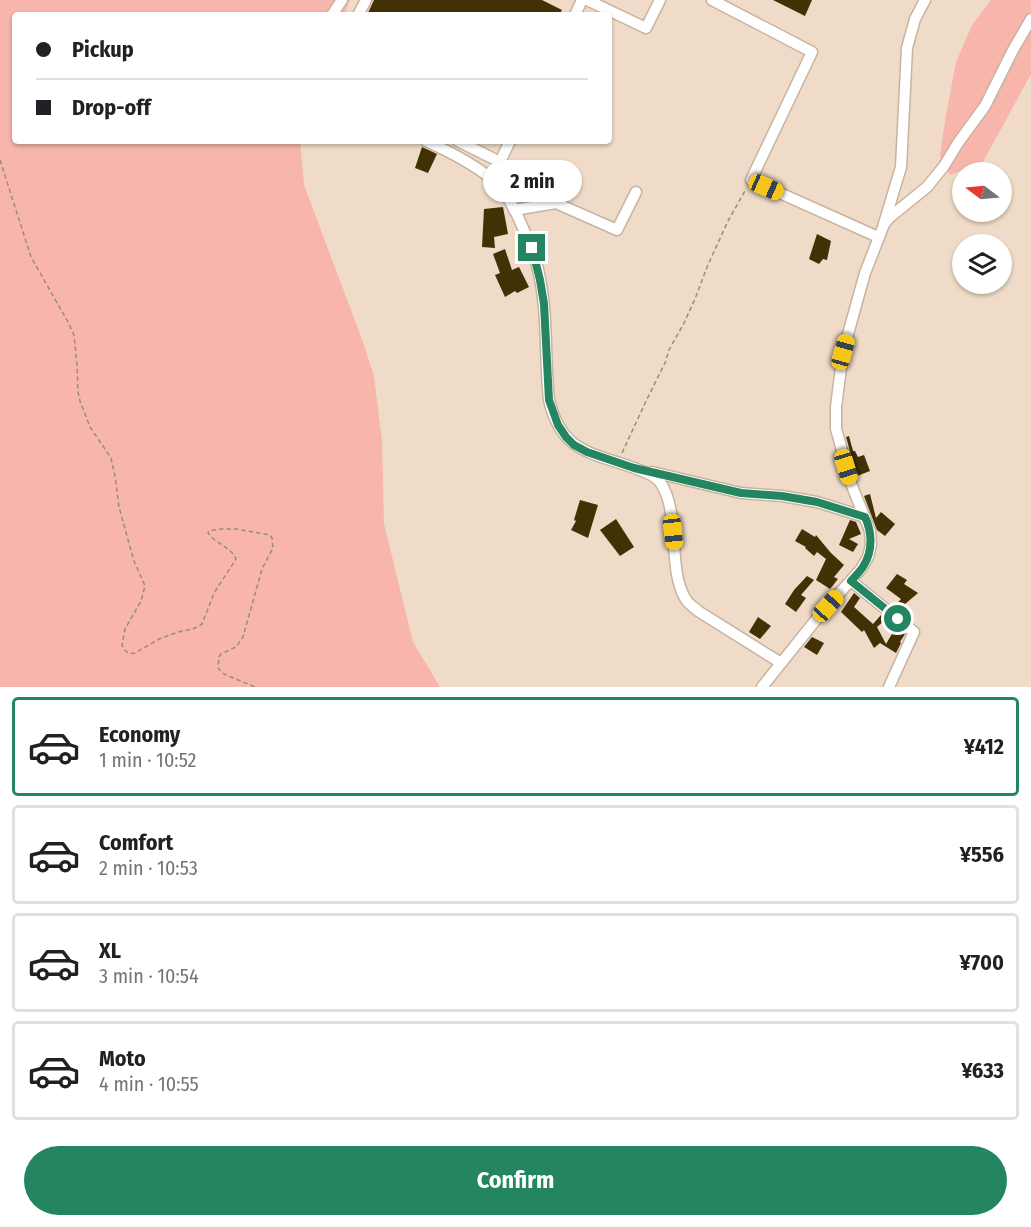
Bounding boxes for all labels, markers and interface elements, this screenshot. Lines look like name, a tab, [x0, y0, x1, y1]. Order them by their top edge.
text: Pickup	[72, 36, 134, 63]
text: Drop-off	[72, 94, 151, 121]
callout: 2 min	[482, 161, 582, 203]
north arrow	[952, 162, 1012, 222]
map controls	[952, 162, 1012, 294]
text: 2 min	[510, 169, 555, 193]
car	[746, 171, 786, 203]
route end	[518, 234, 545, 261]
button: layers	[952, 234, 1012, 294]
car	[829, 332, 857, 372]
car	[832, 447, 860, 487]
car	[662, 513, 684, 551]
car	[809, 587, 847, 625]
route start	[884, 605, 911, 632]
icon: car	[27, 720, 81, 774]
text: Economy	[99, 721, 180, 748]
text: ¥412	[964, 733, 1004, 760]
text: 1 min · 10:52	[99, 748, 196, 772]
icon: car	[27, 828, 81, 882]
text: Comfort	[99, 829, 173, 856]
text: ¥556	[960, 841, 1004, 868]
text: 2 min · 10:53	[99, 856, 198, 880]
icon: car	[27, 936, 81, 990]
text: XL	[99, 937, 121, 964]
text: ¥700	[959, 949, 1004, 976]
text: 3 min · 10:54	[99, 964, 199, 988]
icon: car	[27, 1044, 81, 1098]
text: Moto	[99, 1045, 146, 1072]
text: ¥633	[961, 1057, 1004, 1084]
text: 4 min · 10:55	[99, 1072, 199, 1096]
button: Confirm	[24, 1146, 1007, 1215]

